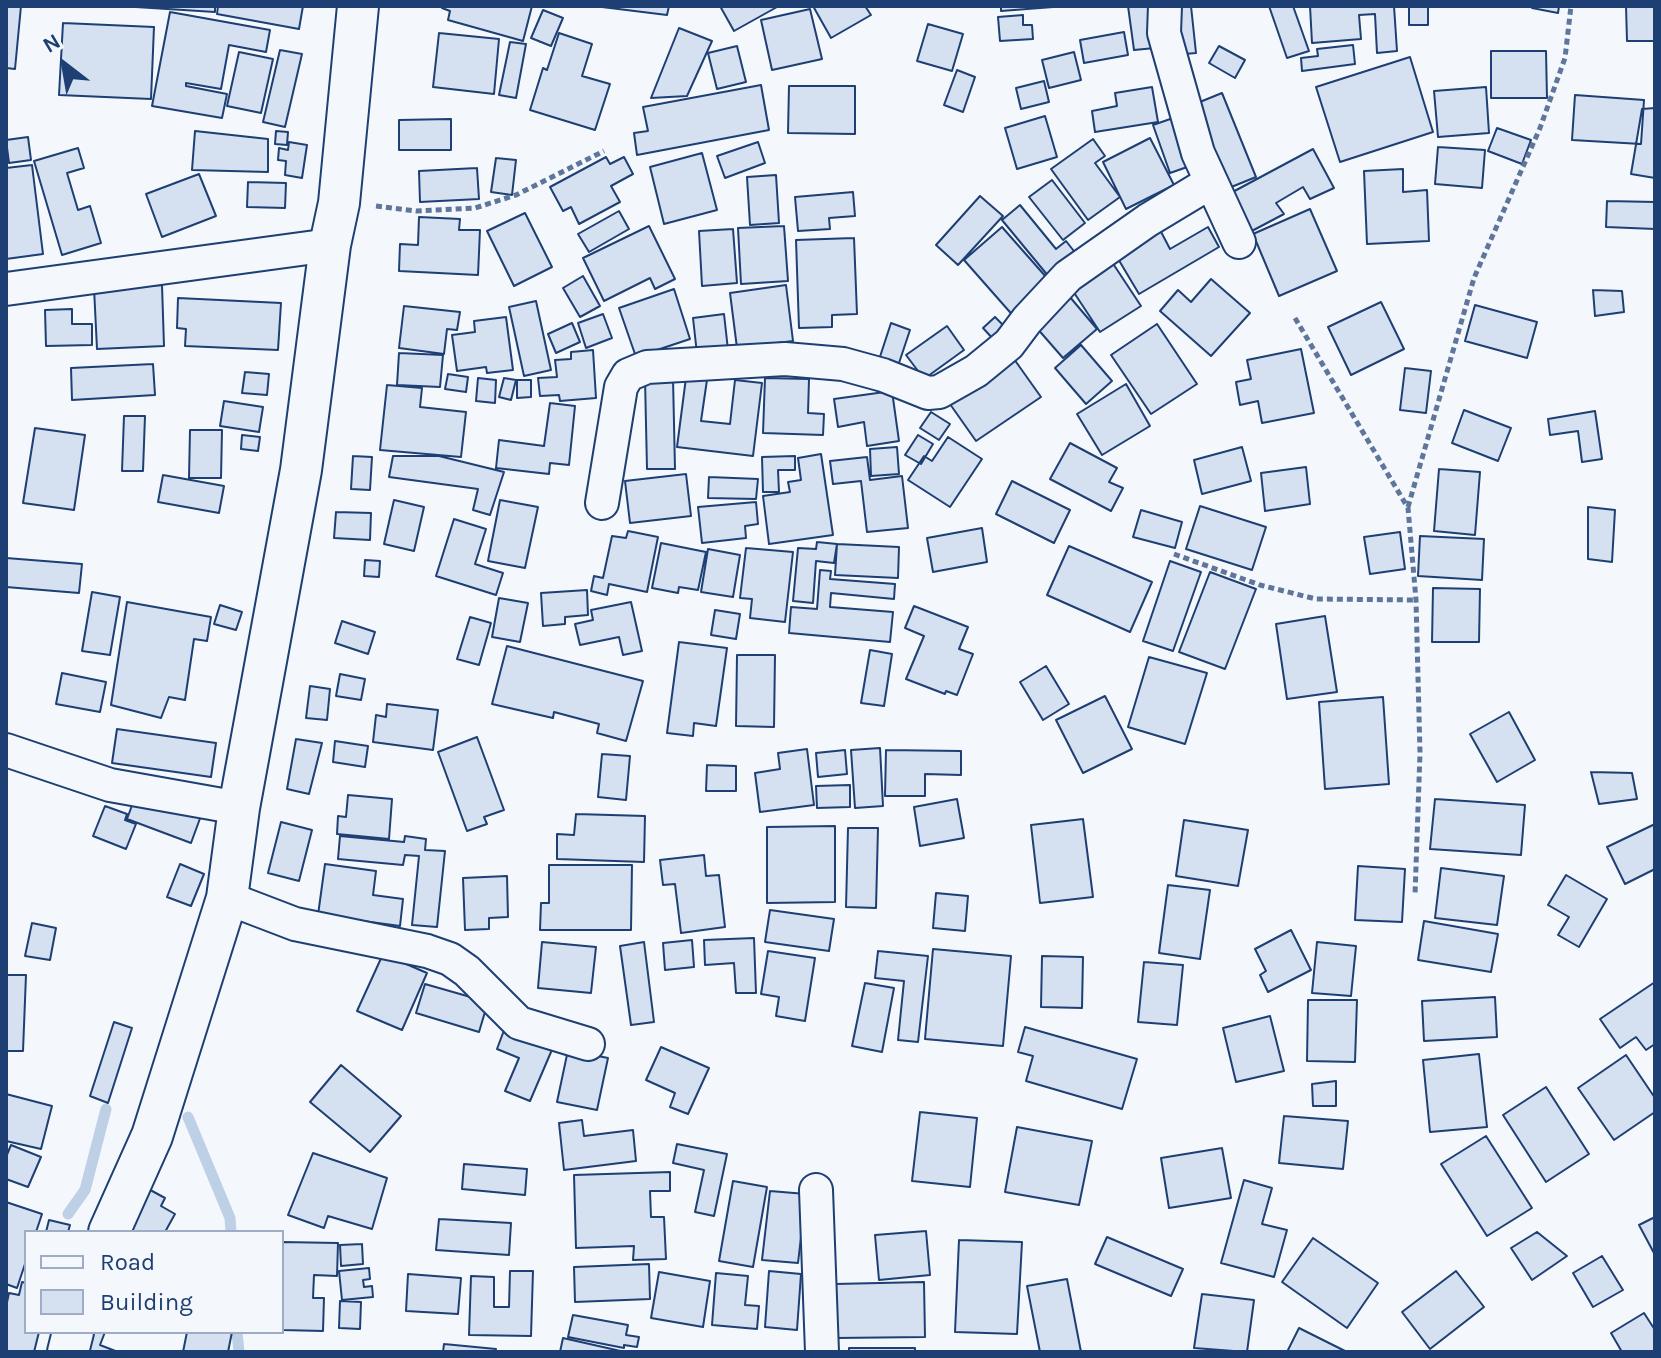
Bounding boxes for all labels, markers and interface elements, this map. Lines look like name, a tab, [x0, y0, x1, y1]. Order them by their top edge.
north arrow	[24, 24, 104, 104]
text: N	[38, 28, 65, 59]
legend	[24, 1230, 284, 1334]
text: Road	[100, 1248, 155, 1276]
text: Building	[100, 1288, 193, 1316]

